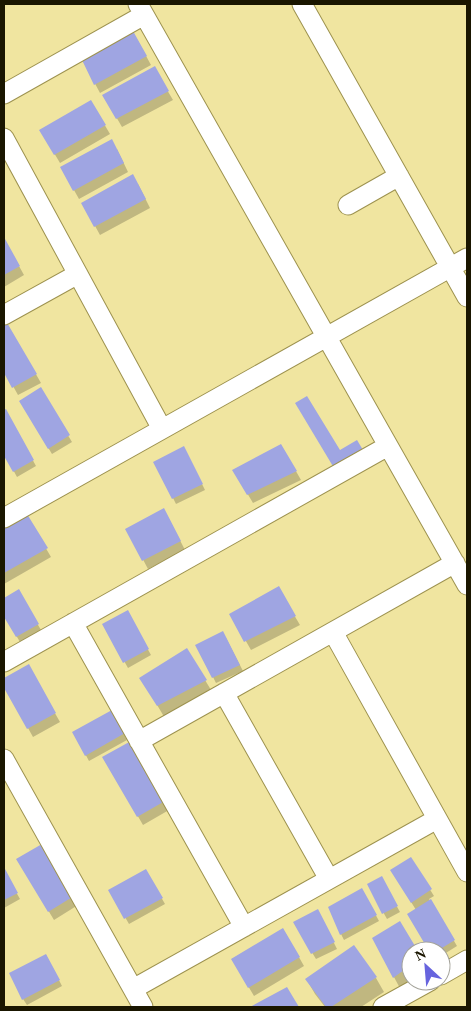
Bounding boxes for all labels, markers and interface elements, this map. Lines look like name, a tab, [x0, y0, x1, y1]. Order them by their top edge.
north arrow	[401, 941, 451, 991]
text: N	[413, 946, 428, 964]

